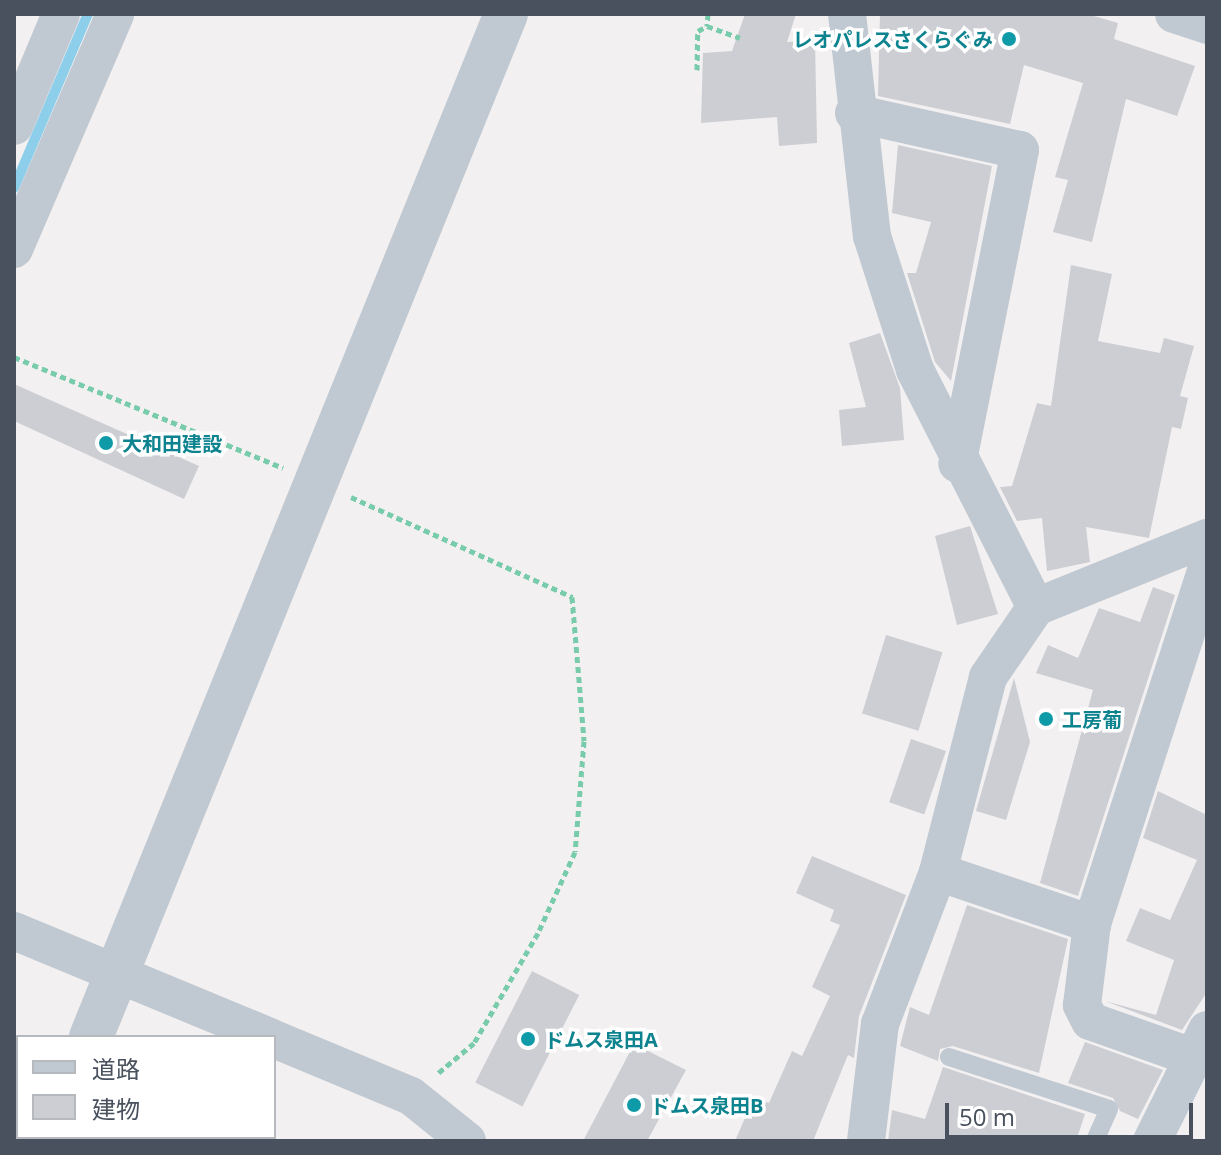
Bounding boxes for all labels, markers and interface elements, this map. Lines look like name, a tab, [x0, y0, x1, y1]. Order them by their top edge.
place label: レオパレスさくらぐみ	[793, 27, 993, 51]
marker: レオパレスさくらぐみ	[1000, 30, 1018, 48]
place label: 大和田建設	[122, 431, 222, 455]
marker: 大和田建設	[97, 434, 115, 452]
place label: 工房葡	[1062, 707, 1122, 731]
marker: 工房葡	[1037, 710, 1055, 728]
place label: ドムス泉田A	[544, 1027, 658, 1051]
marker: ドムス泉田A	[519, 1030, 537, 1048]
legend	[16, 1035, 276, 1139]
text: 道路	[92, 1052, 140, 1085]
scale bar	[949, 1087, 1197, 1137]
text: 建物	[92, 1092, 140, 1125]
place label: ドムス泉田B	[650, 1093, 763, 1117]
marker: ドムス泉田B	[625, 1096, 643, 1114]
text: 50 m	[959, 1100, 1015, 1133]

